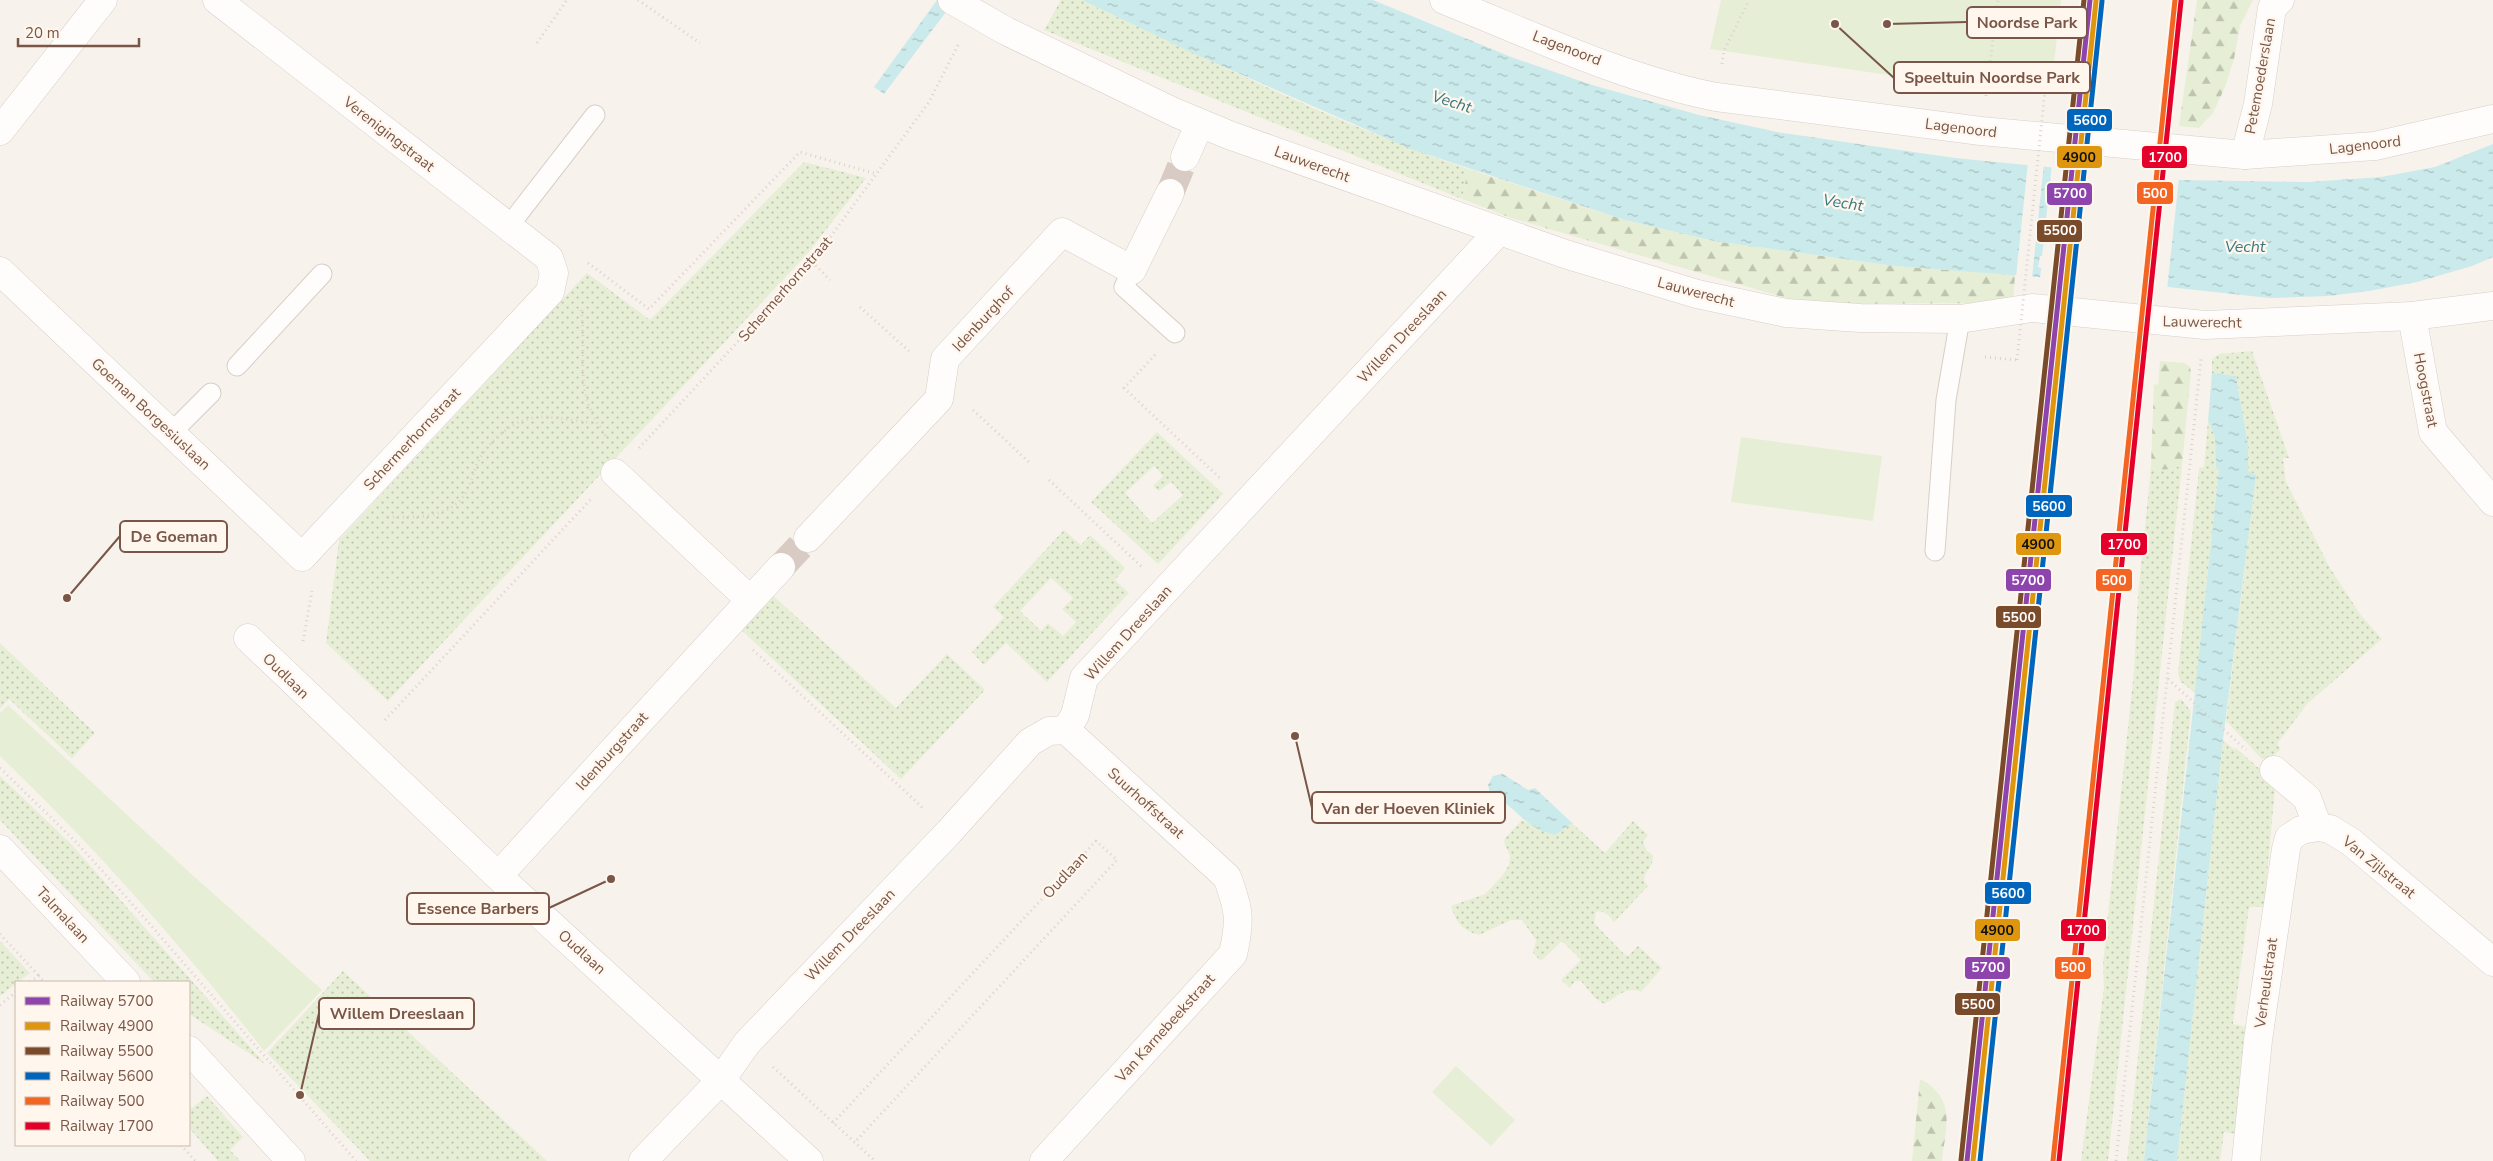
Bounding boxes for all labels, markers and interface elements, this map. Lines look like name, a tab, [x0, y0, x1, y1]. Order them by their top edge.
callout: Noordse Park	[1967, 7, 2087, 38]
text: Noordse Park	[1977, 12, 2078, 34]
scale bar	[18, 15, 139, 47]
street label: Petemoederslaan	[2240, 16, 2280, 136]
text: 20 m	[25, 23, 60, 43]
street label: Lagenoord	[1530, 26, 1604, 70]
callout: Speeltuin Noordse Park	[1894, 62, 2090, 93]
text: Speeltuin Noordse Park	[1904, 67, 2080, 89]
water label: Vecht	[1429, 85, 1475, 119]
street label: Verenigingstraat	[338, 91, 440, 177]
line badge: 5600	[2066, 108, 2113, 132]
text: 5600	[2073, 111, 2107, 130]
street label: Lagenoord	[1924, 114, 1998, 142]
street label: Lagenoord	[2328, 131, 2402, 159]
street label: Lauwerecht	[1271, 141, 1353, 187]
line badge: 4900	[2056, 145, 2103, 169]
line badge: 1700	[2141, 145, 2188, 169]
text: 4900	[2062, 148, 2096, 167]
text: 1700	[2148, 148, 2182, 167]
line badge: 500	[2136, 181, 2174, 205]
line badge: 5700	[2046, 182, 2093, 206]
text: 5700	[2053, 184, 2087, 203]
text: 500	[2142, 184, 2168, 203]
water label: Vecht	[1821, 189, 1865, 217]
line badge: 5500	[2036, 219, 2083, 243]
text: 5500	[2043, 221, 2077, 240]
street label: Schermerhornstraat	[734, 231, 837, 346]
water label: Vecht	[2225, 236, 2266, 258]
street label: Lauwerecht	[1655, 272, 1737, 312]
street label: Idenburghof	[948, 281, 1019, 356]
street label: Willem Dreeslaan	[1353, 285, 1451, 387]
street label: Lauwerecht	[2162, 311, 2242, 333]
street label: Hoogstraat	[2409, 351, 2443, 430]
street label: Goeman Borgesiuslaan	[87, 353, 215, 475]
street label: Schermerhornstraat	[359, 383, 465, 495]
line badge: 5600	[2025, 494, 2073, 518]
text: 5600	[2032, 497, 2066, 516]
callout: De Goeman	[120, 521, 227, 552]
text: De Goeman	[131, 526, 218, 548]
line badge: 4900	[2015, 532, 2062, 556]
line badge: 1700	[2100, 532, 2148, 556]
text: 4900	[2021, 535, 2055, 554]
text: 1700	[2107, 535, 2141, 554]
line badge: 5700	[2005, 568, 2052, 592]
line badge: 500	[2095, 568, 2133, 592]
text: 5700	[2011, 571, 2045, 590]
text: 500	[2101, 571, 2127, 590]
street label: Willem Dreeslaan	[1080, 581, 1176, 685]
line badge: 5500	[1995, 605, 2042, 629]
text: 5500	[2002, 608, 2036, 627]
street label: Oudlaan	[258, 649, 314, 703]
street label: Idenburgstraat	[571, 707, 653, 795]
street label: Suurhoffstraat	[1103, 763, 1189, 843]
callout: Van der Hoeven Kliniek	[1312, 792, 1505, 823]
text: Van der Hoeven Kliniek	[1321, 798, 1495, 820]
street label: Van Zijlstraat	[2337, 831, 2420, 903]
street label: Oudlaan	[1038, 847, 1092, 903]
line badge: 5600	[1984, 881, 2032, 905]
street label: Talmalaan	[32, 883, 94, 947]
street label: Willem Dreeslaan	[800, 884, 900, 986]
text: 5600	[1991, 884, 2025, 903]
callout: Essence Barbers	[407, 893, 549, 924]
text: Essence Barbers	[417, 898, 539, 920]
line badge: 4900	[1974, 918, 2021, 942]
line badge: 1700	[2060, 918, 2107, 942]
text: 4900	[1980, 921, 2014, 940]
text: 1700	[2066, 921, 2100, 940]
street label: Oudlaan	[554, 925, 610, 979]
street label: Verheulstraat	[2250, 936, 2282, 1030]
line badge: 5700	[1964, 956, 2011, 980]
line badge: 500	[2054, 956, 2092, 980]
text: 5700	[1971, 958, 2005, 977]
text: 500	[2060, 958, 2086, 977]
street label: Van Karnebeekstraat	[1110, 969, 1220, 1087]
legend	[15, 981, 190, 1146]
text: Railway 5700	[60, 991, 154, 1011]
line badge: 5500	[1954, 992, 2001, 1016]
text: 5500	[1961, 995, 1995, 1014]
callout: Willem Dreeslaan	[319, 998, 474, 1029]
text: Willem Dreeslaan	[330, 1003, 464, 1025]
text: Railway 4900	[60, 1016, 154, 1036]
text: Railway 5500	[60, 1041, 154, 1061]
text: Railway 5600	[60, 1066, 154, 1086]
text: Railway 500	[60, 1091, 145, 1111]
text: Railway 1700	[60, 1116, 154, 1136]

